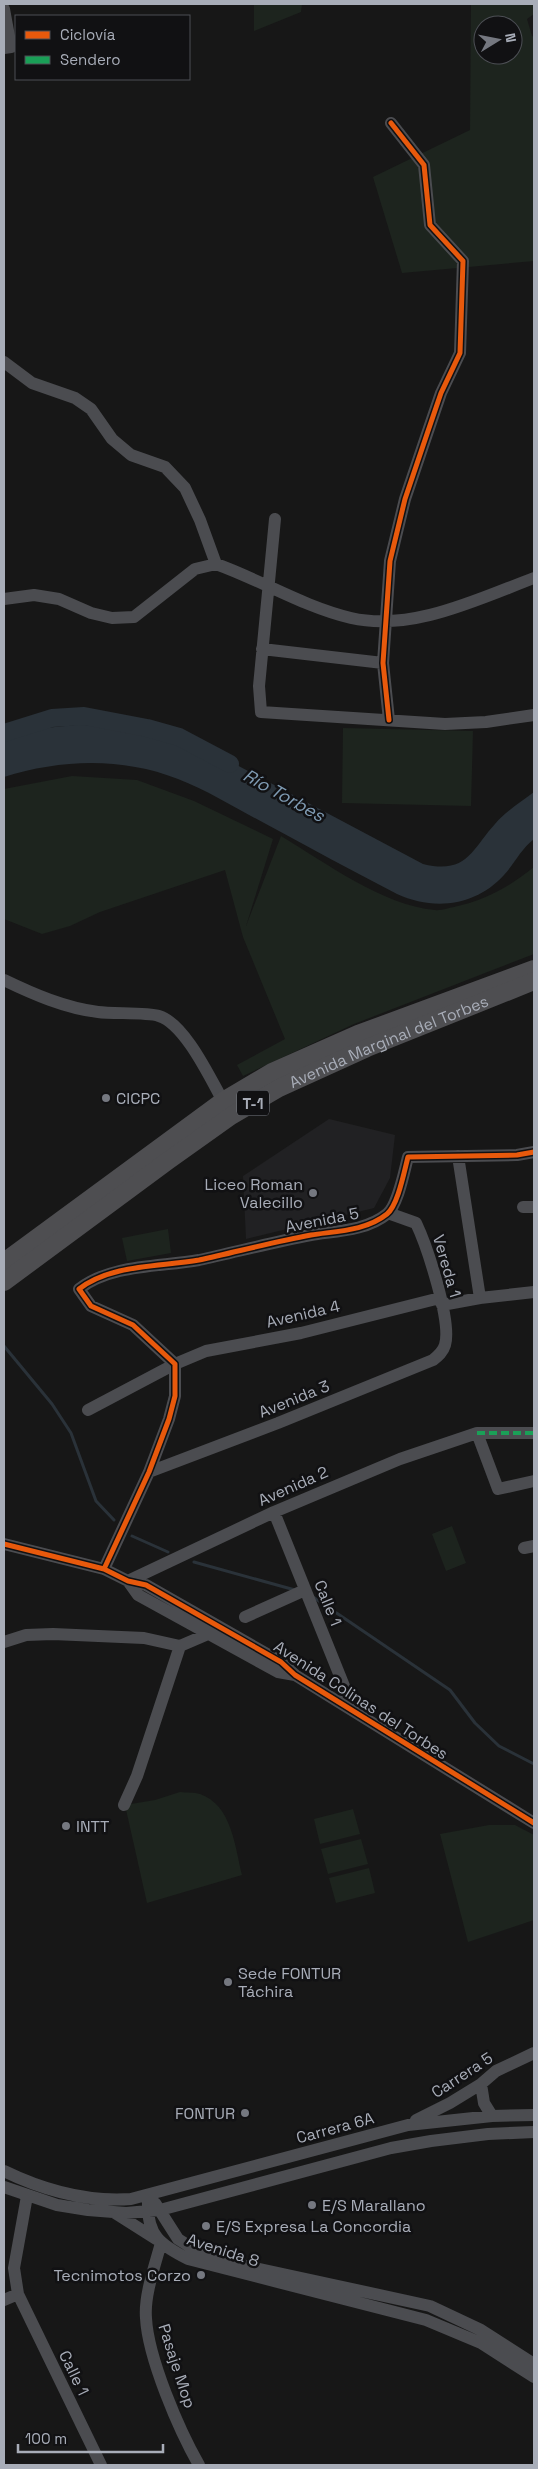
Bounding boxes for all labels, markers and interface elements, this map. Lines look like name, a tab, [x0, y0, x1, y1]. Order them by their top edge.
legend	[15, 15, 190, 80]
north arrow	[473, 15, 523, 65]
text: Ciclovía	[60, 25, 116, 44]
text: N	[501, 32, 520, 44]
text: Sendero	[60, 50, 120, 69]
water label: Río Torbes	[239, 763, 329, 827]
street label: Avenida Marginal del Torbes	[286, 990, 491, 1093]
place label: CICPC	[116, 1088, 160, 1109]
road number: T-1	[237, 1090, 269, 1116]
marker: CICPC	[100, 1092, 112, 1104]
place label: Liceo Roman Valecillo	[205, 1174, 303, 1213]
marker: Liceo Roman Valecillo	[307, 1187, 319, 1199]
street label: Avenida 5	[283, 1203, 361, 1237]
street label: Vereda 1	[428, 1232, 466, 1300]
street label: Avenida 4	[264, 1295, 342, 1333]
street label: Avenida 3	[255, 1375, 333, 1423]
street label: Avenida 2	[255, 1461, 331, 1511]
street label: Calle 1	[309, 1577, 347, 1629]
street label: Avenida Colinas del Torbes	[270, 1636, 452, 1764]
place label: INTT	[76, 1816, 109, 1837]
marker: INTT	[60, 1820, 72, 1832]
place label: Sede FONTUR Táchira	[238, 1963, 341, 2002]
marker: Sede FONTUR Táchira	[222, 1976, 234, 1988]
street label: Carrera 5	[427, 2047, 497, 2103]
place label: FONTUR	[175, 2103, 235, 2124]
marker: FONTUR	[239, 2107, 251, 2119]
street label: Carrera 6A	[294, 2108, 376, 2148]
place label: E/S Marallano	[322, 2195, 426, 2216]
marker: E/S Marallano	[306, 2199, 318, 2211]
place label: E/S Expresa La Concordia	[216, 2216, 411, 2237]
marker: E/S Expresa La Concordia	[200, 2220, 212, 2232]
street label: Avenida 8	[184, 2228, 262, 2272]
place label: Tecnimotos Corzo	[53, 2265, 191, 2286]
marker: Tecnimotos Corzo	[195, 2269, 207, 2281]
street label: Pasaje Mop	[153, 2321, 201, 2411]
street label: Calle 1	[54, 2347, 94, 2399]
scale bar	[18, 2422, 162, 2454]
text: 100 m	[25, 2429, 67, 2448]

